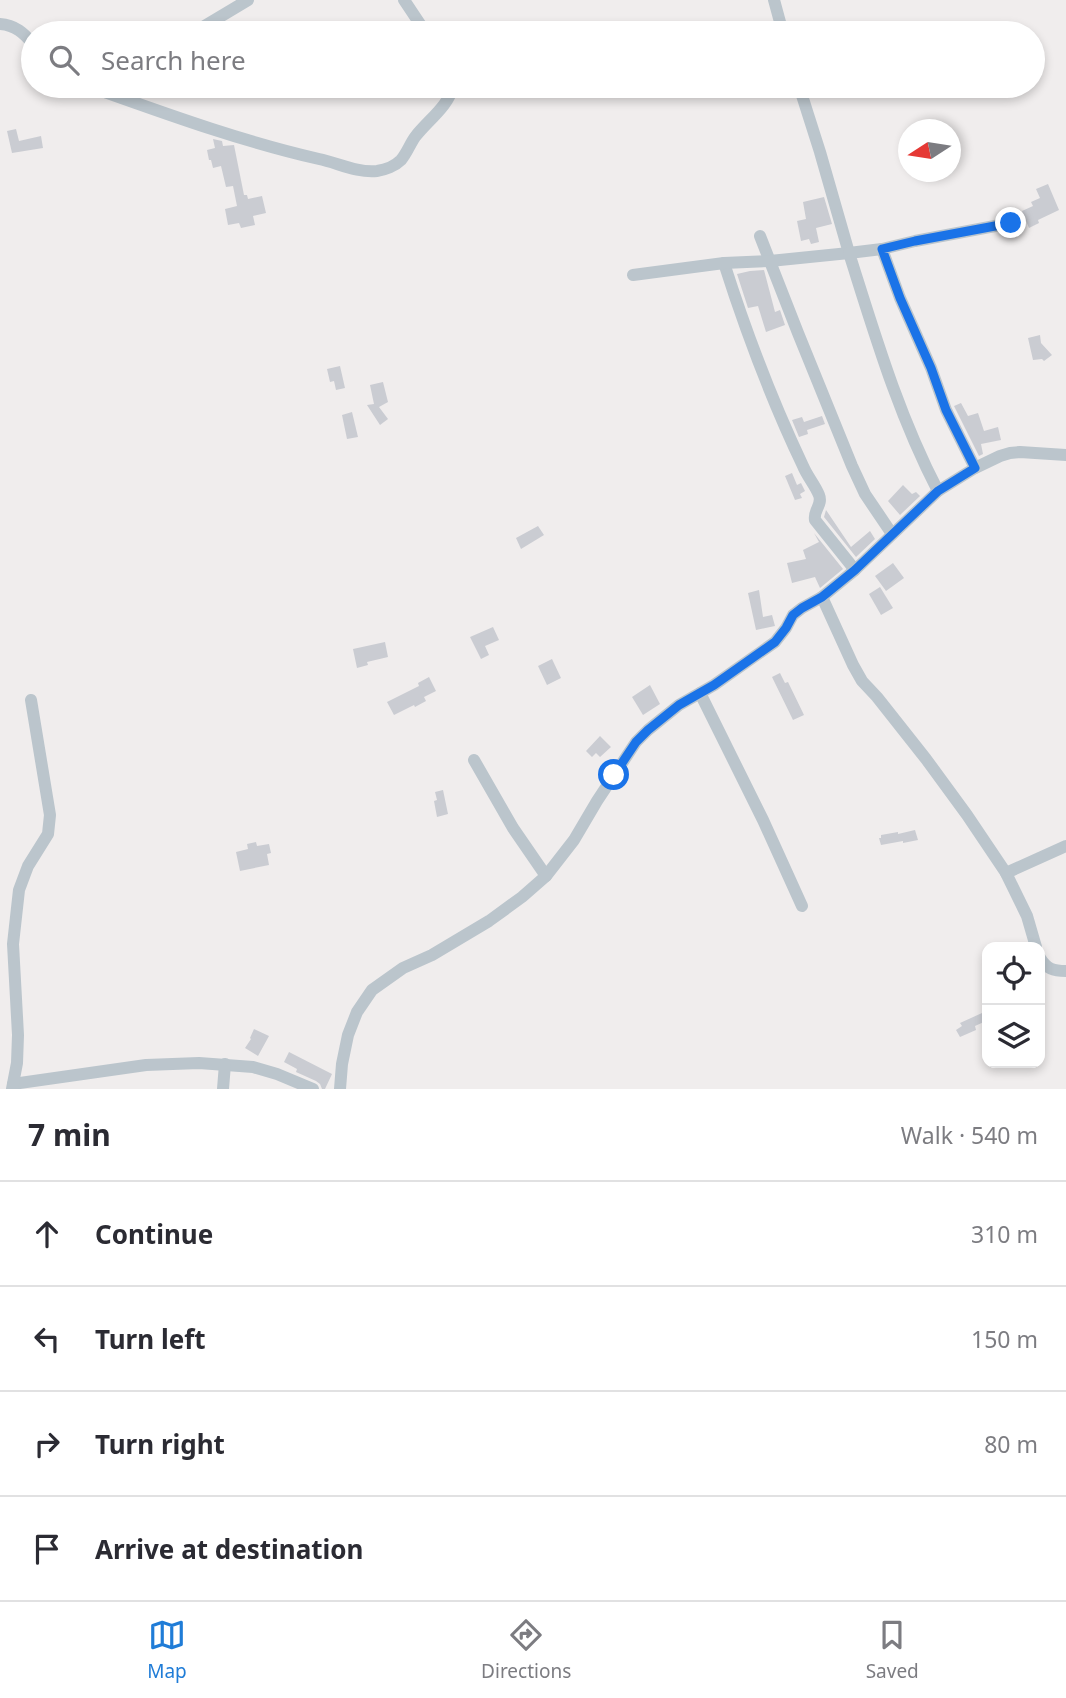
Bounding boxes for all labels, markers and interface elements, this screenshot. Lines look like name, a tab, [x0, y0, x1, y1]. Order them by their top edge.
search box	[21, 21, 1045, 98]
icon: search	[45, 41, 83, 79]
text: Search here	[101, 42, 246, 78]
north arrow	[898, 119, 961, 182]
route end	[995, 207, 1026, 238]
route start	[598, 759, 629, 790]
map controls	[982, 942, 1045, 1068]
button: locate	[982, 942, 1045, 1005]
button: layers	[982, 1005, 1045, 1068]
text: 7 min	[28, 1114, 111, 1155]
text: Walk · 540 m	[901, 1119, 1038, 1151]
icon: ahead	[28, 1215, 66, 1253]
text: Continue	[95, 1216, 213, 1252]
text: 310 m	[971, 1218, 1038, 1250]
icon: left	[28, 1320, 66, 1358]
text: Turn left	[95, 1321, 206, 1357]
text: 150 m	[971, 1323, 1038, 1355]
icon: right	[28, 1425, 66, 1463]
text: Turn right	[95, 1426, 225, 1462]
text: 80 m	[984, 1428, 1038, 1460]
icon: arrive	[28, 1530, 66, 1568]
text: Arrive at destination	[95, 1531, 364, 1567]
tab: Map	[147, 1616, 187, 1684]
tab: Directions	[481, 1616, 571, 1684]
tab: Saved	[866, 1616, 919, 1684]

